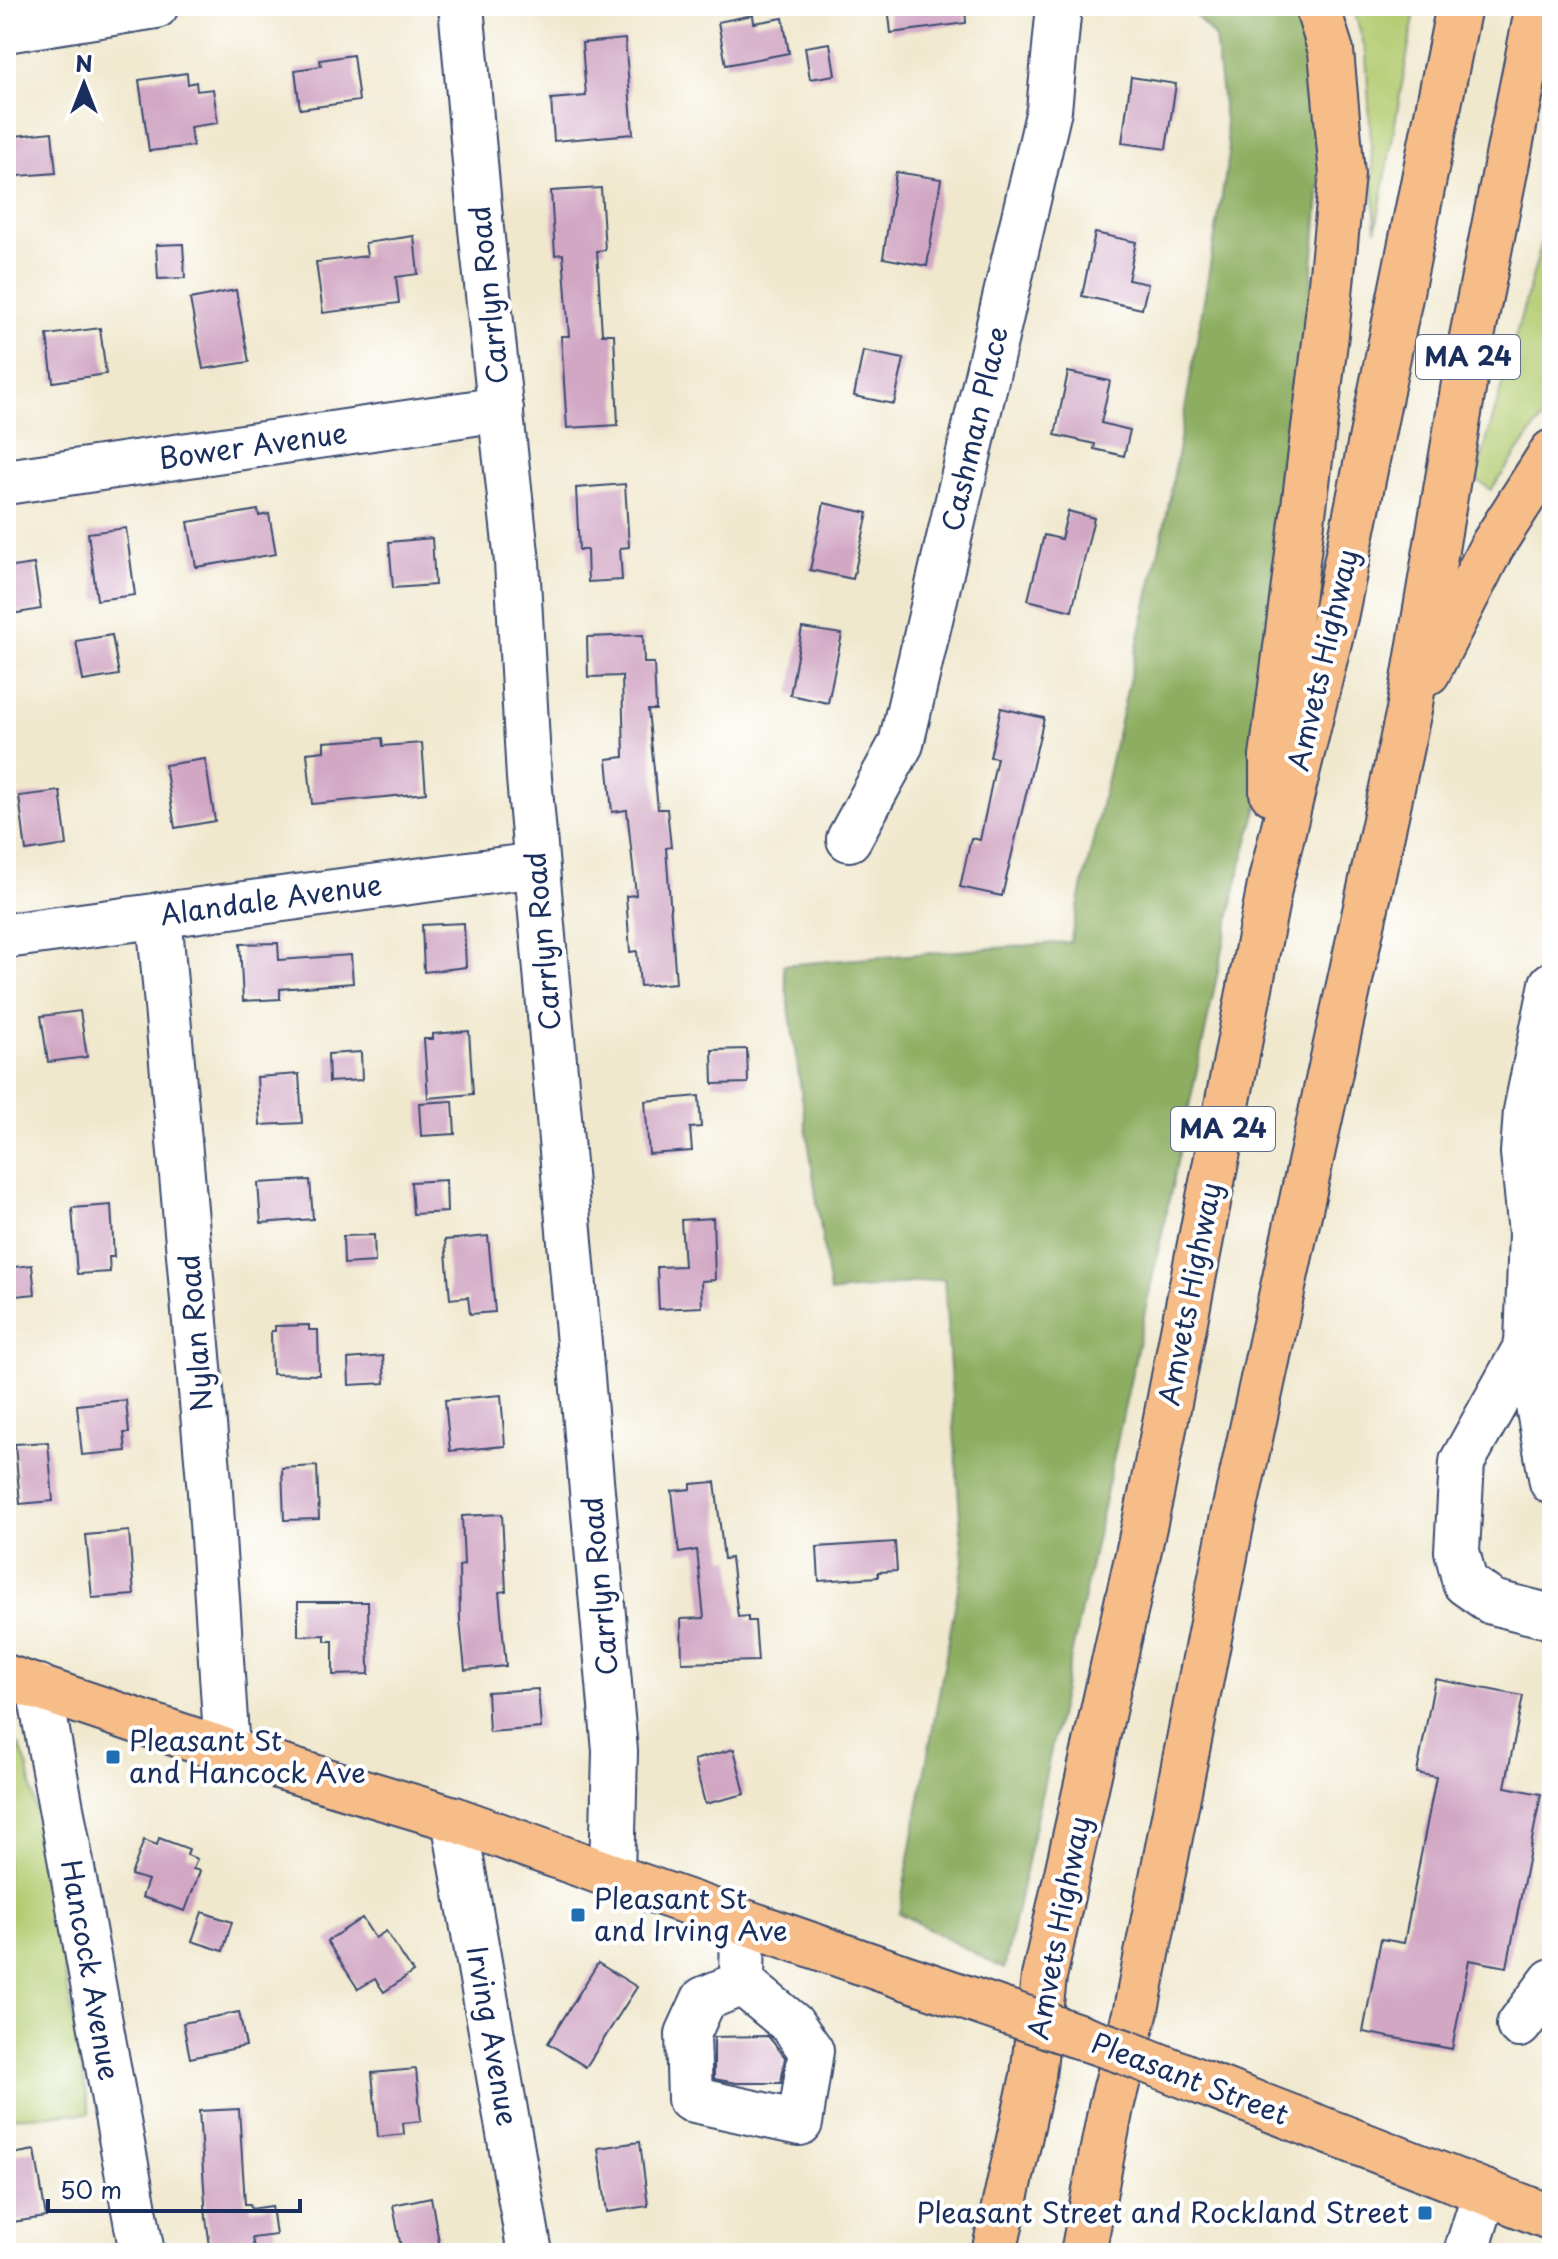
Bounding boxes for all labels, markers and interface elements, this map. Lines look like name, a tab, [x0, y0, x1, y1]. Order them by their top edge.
north arrow	[44, 44, 124, 124]
text: N	[75, 46, 93, 79]
street label: Carrlyn Road	[457, 204, 518, 387]
street label: Cashman Place	[929, 322, 1018, 536]
road number: MA 24	[1416, 335, 1520, 379]
street label: Bower Avenue	[156, 410, 350, 479]
street label: Amvets Highway	[1275, 545, 1368, 775]
street label: Carrlyn Road	[512, 850, 571, 1032]
street label: Alandale Avenue	[157, 862, 384, 935]
road number: MA 24	[1171, 1107, 1275, 1151]
street label: Amvets Highway	[1146, 1179, 1231, 1409]
street label: Nylan Road	[166, 1253, 223, 1414]
street label: Carrlyn Road	[569, 1495, 628, 1677]
place label: Pleasant St and Hancock Ave	[129, 1718, 366, 1793]
marker: Pleasant St and Hancock Ave	[104, 1748, 122, 1766]
street label: Amvets Highway	[1015, 1813, 1100, 2043]
street label: Hancock Avenue	[51, 1856, 132, 2084]
place label: Pleasant St and Irving Ave	[594, 1876, 788, 1951]
marker: Pleasant St and Irving Ave	[569, 1906, 587, 1924]
street label: Irving Avenue	[456, 1942, 530, 2129]
street label: Pleasant Street	[1086, 2020, 1295, 2135]
scale bar	[48, 2163, 300, 2213]
text: 50 m	[60, 2171, 122, 2207]
place label: Pleasant Street and Rockland Street	[917, 2190, 1409, 2233]
marker: Pleasant Street and Rockland Street	[1416, 2204, 1434, 2222]

